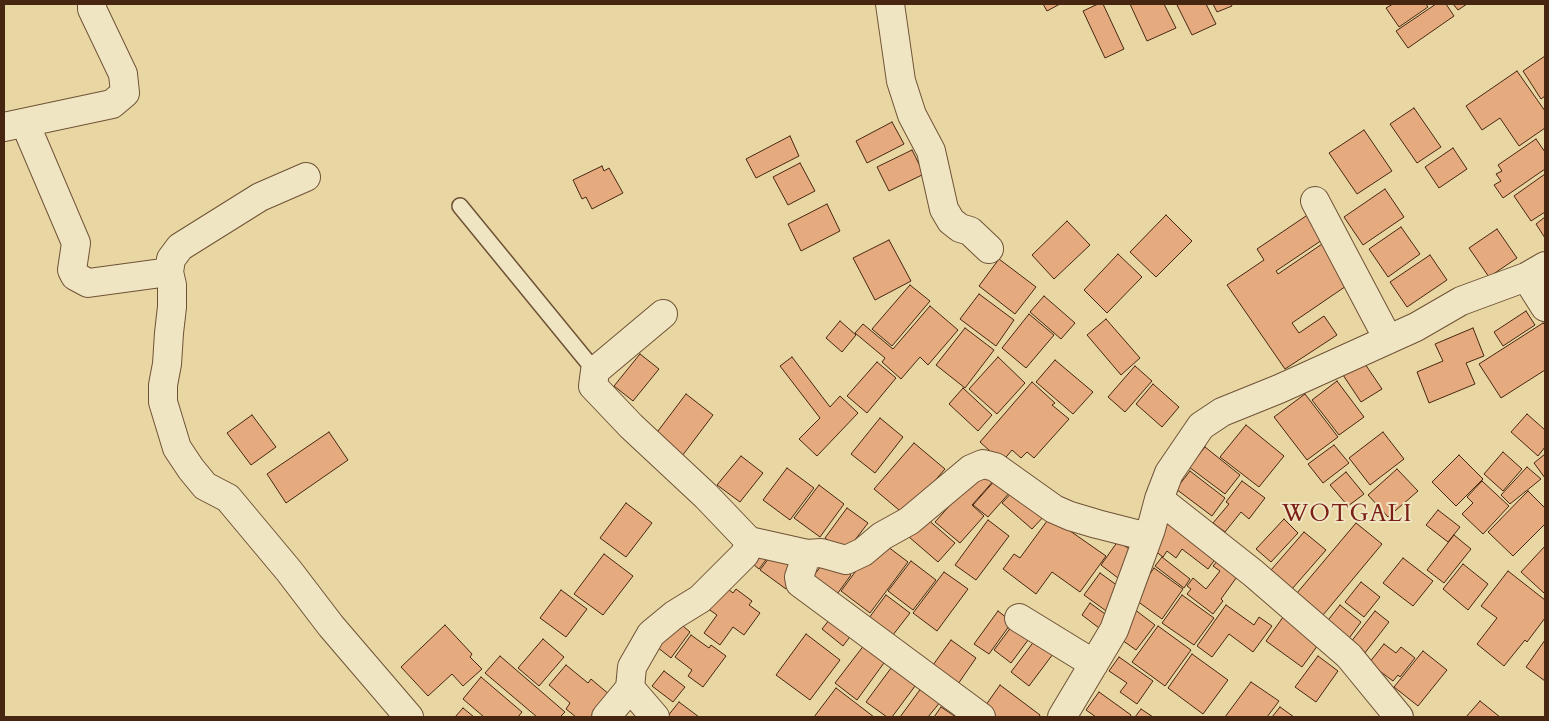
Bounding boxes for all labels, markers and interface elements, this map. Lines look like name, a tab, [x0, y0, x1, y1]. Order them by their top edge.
district label: WOTGALI	[1281, 501, 1413, 529]

